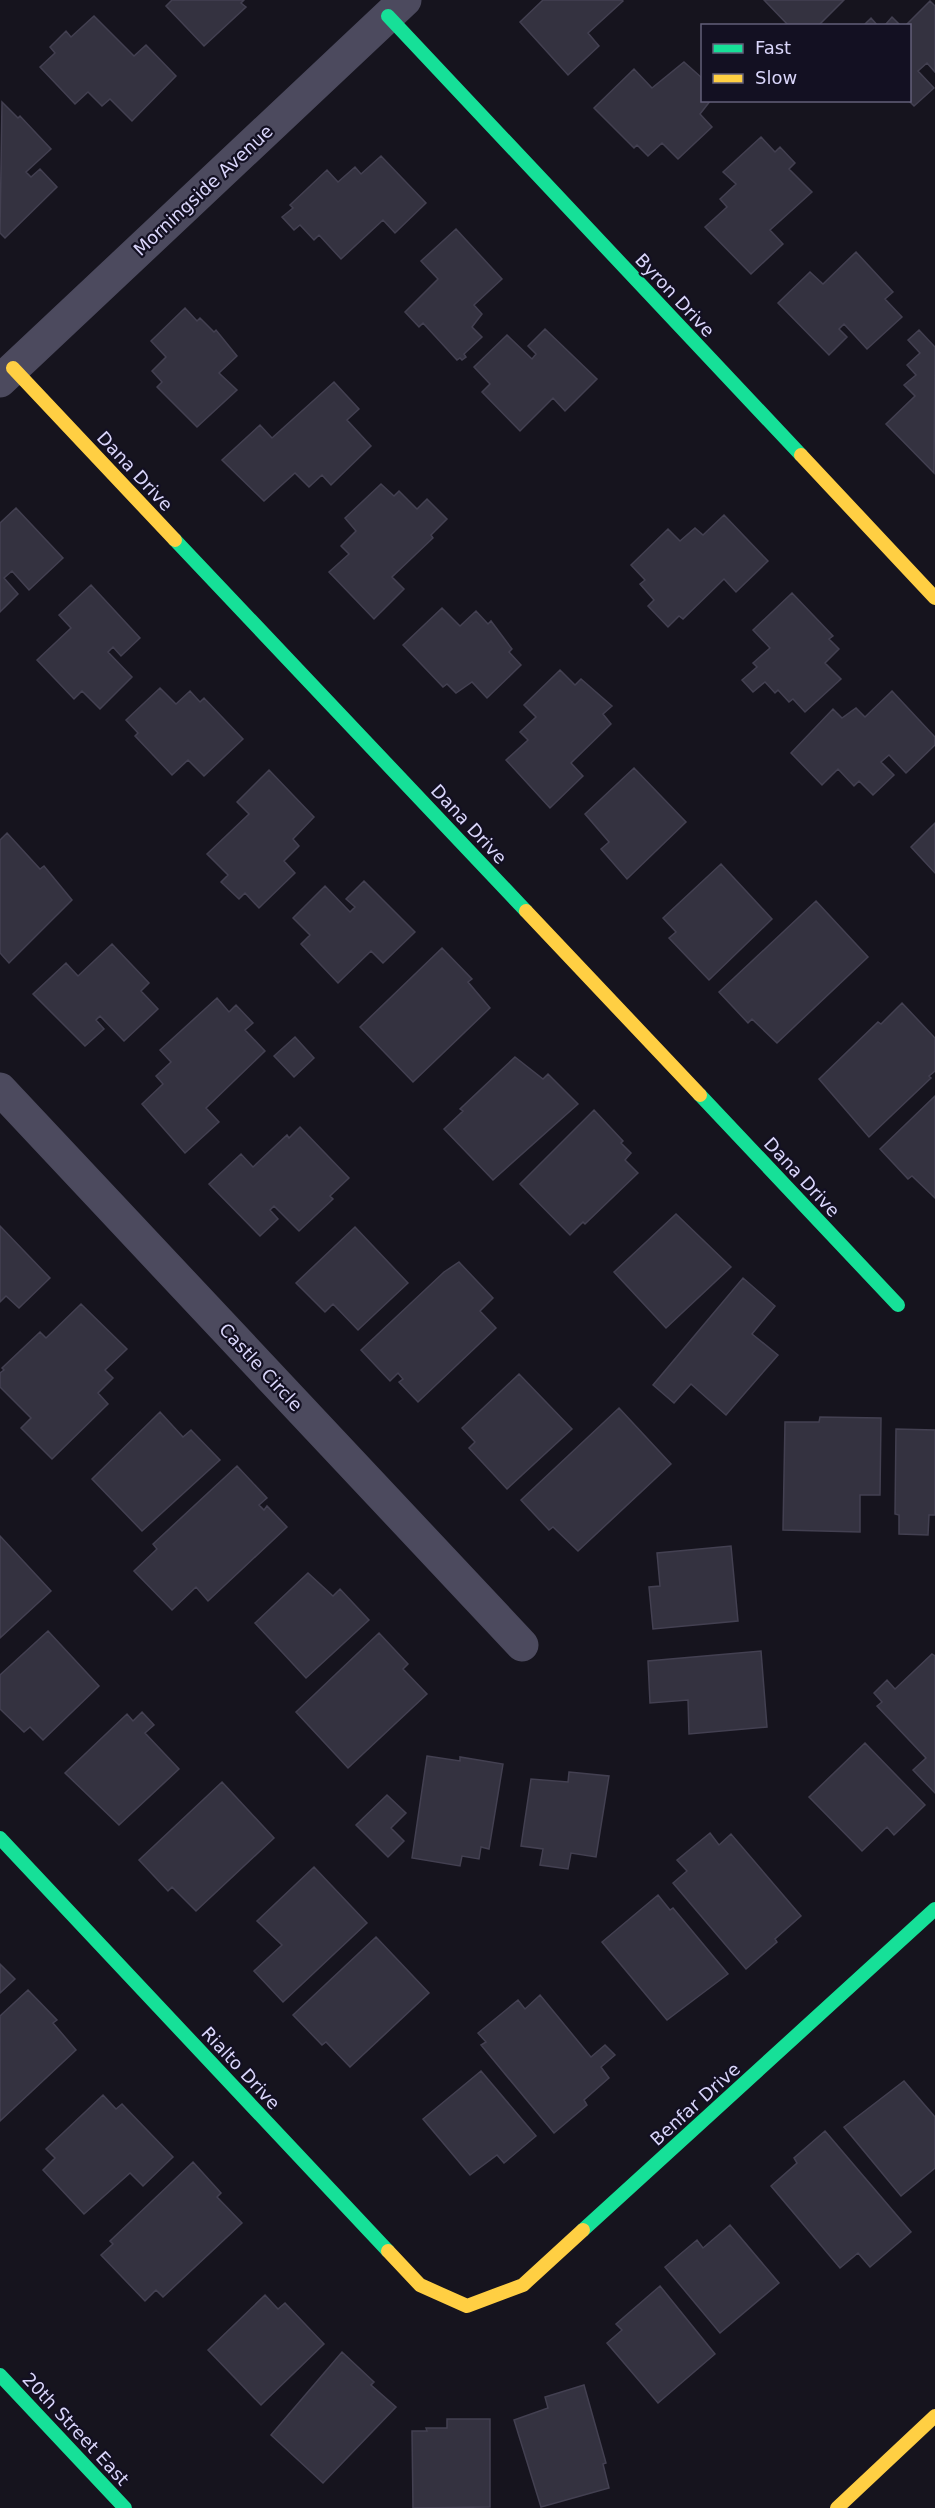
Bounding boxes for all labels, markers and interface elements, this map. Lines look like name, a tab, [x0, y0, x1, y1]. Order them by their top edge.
legend	[701, 24, 911, 102]
text: Fast	[755, 37, 791, 58]
text: Slow	[755, 67, 797, 88]
street label: Morningside Avenue	[129, 120, 277, 260]
street label: Byron Drive	[631, 249, 719, 341]
street label: Dana Drive	[93, 427, 177, 515]
street label: Dana Drive	[427, 780, 511, 868]
street label: Dana Drive	[760, 1133, 844, 1221]
street label: Castle Circle	[215, 1319, 307, 1415]
street label: Rialto Drive	[197, 2022, 285, 2114]
street label: Benfar Drive	[646, 2058, 744, 2150]
street label: 20th Street East	[18, 2368, 134, 2490]

